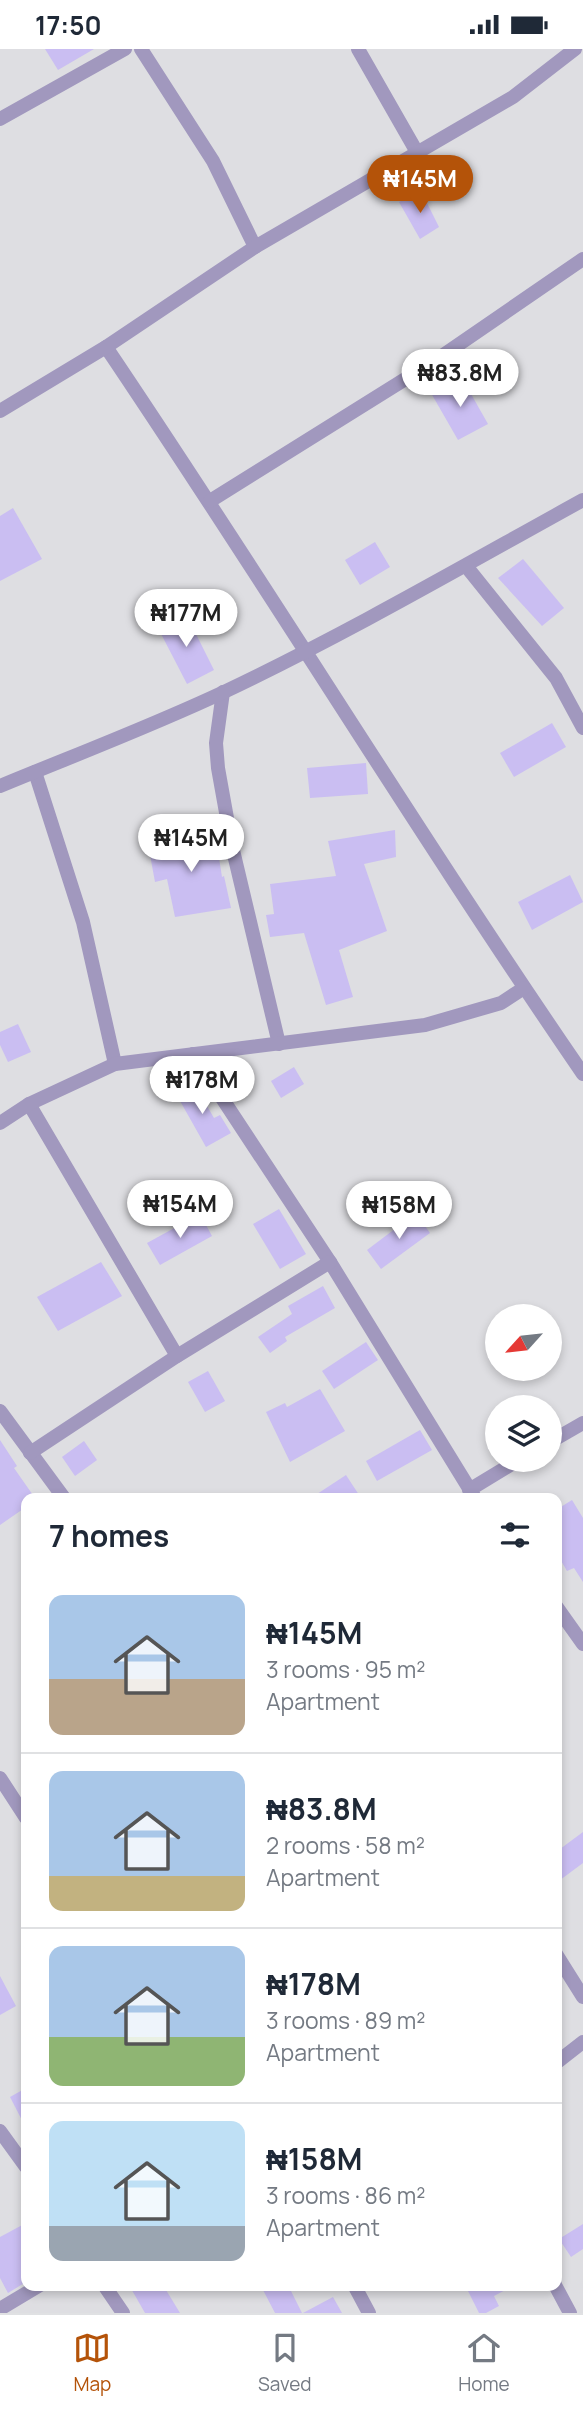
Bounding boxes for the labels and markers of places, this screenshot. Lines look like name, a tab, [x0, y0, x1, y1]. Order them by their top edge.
pin: ₦145M	[371, 155, 469, 215]
pin: ₦83.8M	[403, 349, 517, 409]
pin: ₦177M	[137, 589, 235, 649]
pin: ₦145M	[142, 815, 240, 874]
pin: ₦178M	[153, 1056, 251, 1116]
pin: ₦154M	[131, 1181, 229, 1240]
pin: ₦158M	[350, 1181, 448, 1241]

